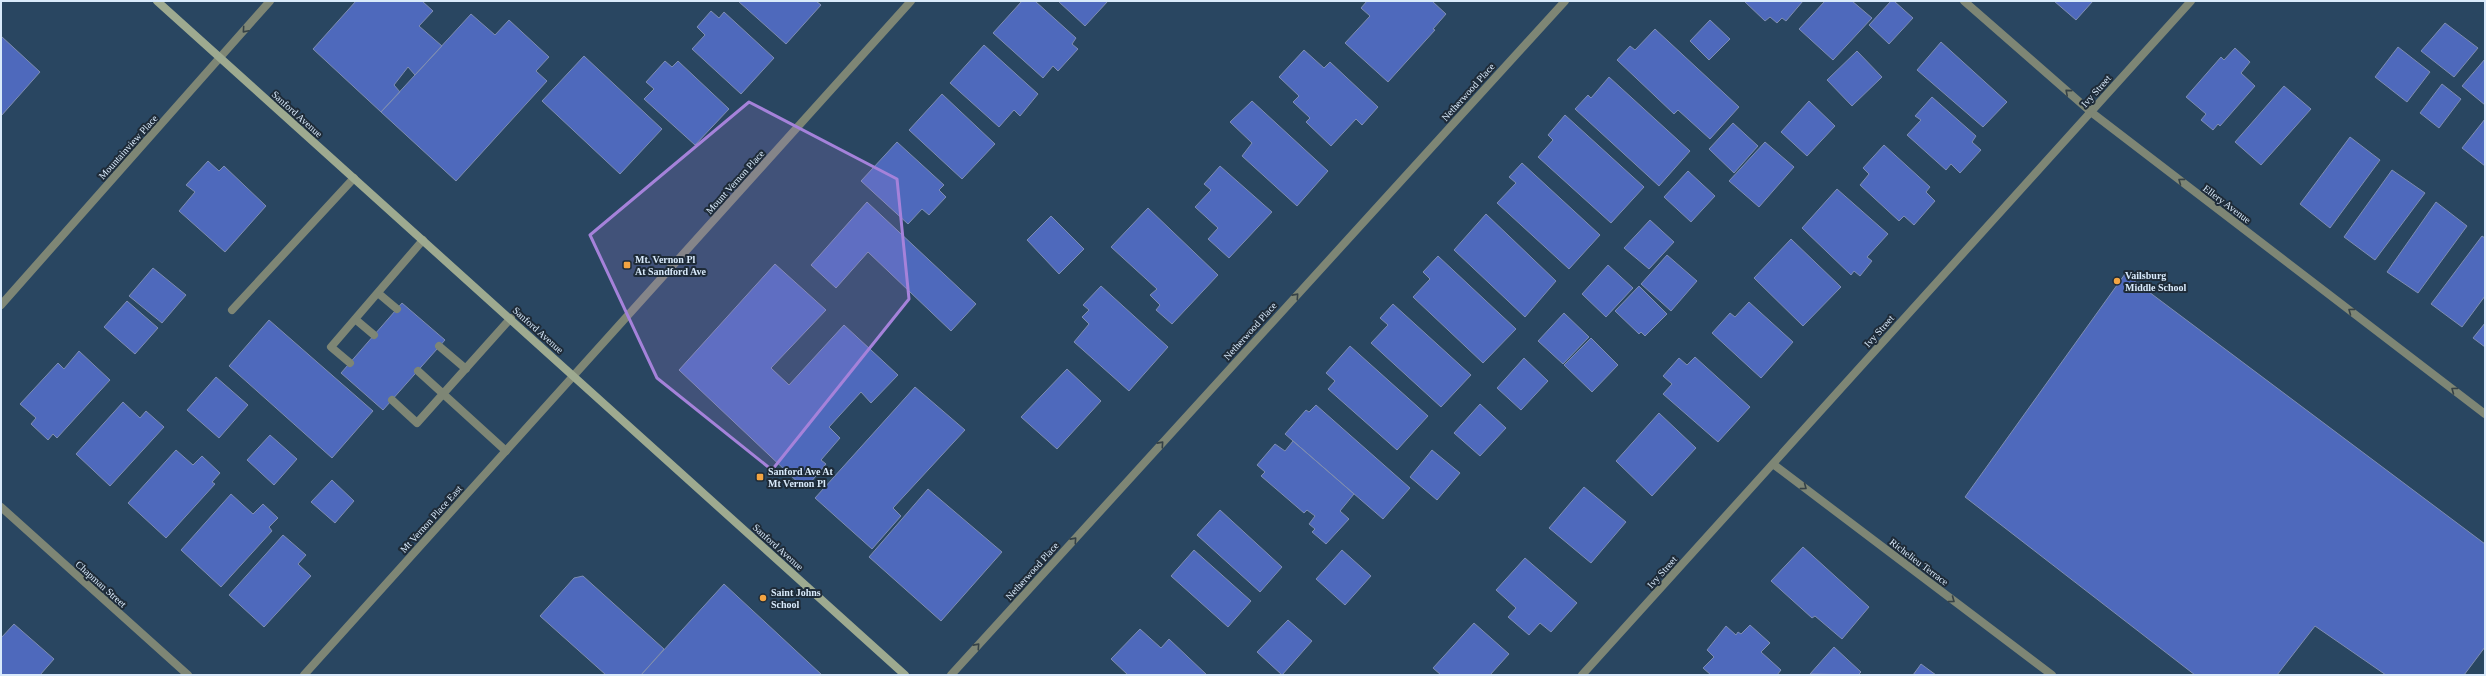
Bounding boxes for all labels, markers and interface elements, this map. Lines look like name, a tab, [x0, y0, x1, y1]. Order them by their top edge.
one-way arrow	[243, 25, 250, 32]
street label: Netherwood Place	[1439, 61, 1497, 123]
street label: Ivy Street	[2079, 73, 2113, 109]
street label: Sanford Avenue	[270, 89, 325, 140]
one-way arrow	[2065, 90, 2072, 97]
street label: Mountainview Place	[96, 112, 160, 181]
street label: Mount Vernon Place	[703, 147, 767, 216]
one-way arrow	[2178, 179, 2185, 186]
street label: Ellery Avenue	[2201, 183, 2253, 226]
place label: Mt. Vernon Pl At Sandford Ave	[635, 254, 706, 277]
marker: Mt. Vernon Pl At Sandford Ave	[622, 260, 632, 270]
place label: Vailsburg Middle School	[2125, 270, 2187, 293]
marker: Vailsburg Middle School	[2112, 276, 2122, 286]
one-way arrow	[1291, 293, 1299, 301]
street label: Netherwood Place	[1221, 300, 1279, 362]
street label: Sanford Avenue	[511, 305, 566, 356]
one-way arrow	[2348, 309, 2355, 316]
street label: Ivy Street	[1862, 313, 1896, 349]
one-way arrow	[2451, 388, 2458, 395]
one-way arrow	[1157, 441, 1164, 448]
place label: Sanford Ave At Mt Vernon Pl	[768, 466, 833, 489]
marker: Sanford Ave At Mt Vernon Pl	[755, 472, 765, 482]
street label: Mt Vernon Place East	[398, 483, 464, 555]
one-way arrow	[1799, 483, 1806, 490]
street label: Sanford Avenue	[751, 522, 806, 573]
street label: Richelieu Terrace	[1888, 536, 1951, 588]
one-way arrow	[1069, 537, 1077, 545]
street label: Netherwood Place	[1003, 540, 1061, 602]
street label: Ivy Street	[1645, 554, 1679, 590]
street label: Chapman Street	[73, 558, 129, 610]
place label: Saint Johns School	[771, 587, 821, 610]
marker: Saint Johns School	[758, 593, 768, 603]
one-way arrow	[1948, 595, 1955, 602]
one-way arrow	[972, 643, 980, 651]

